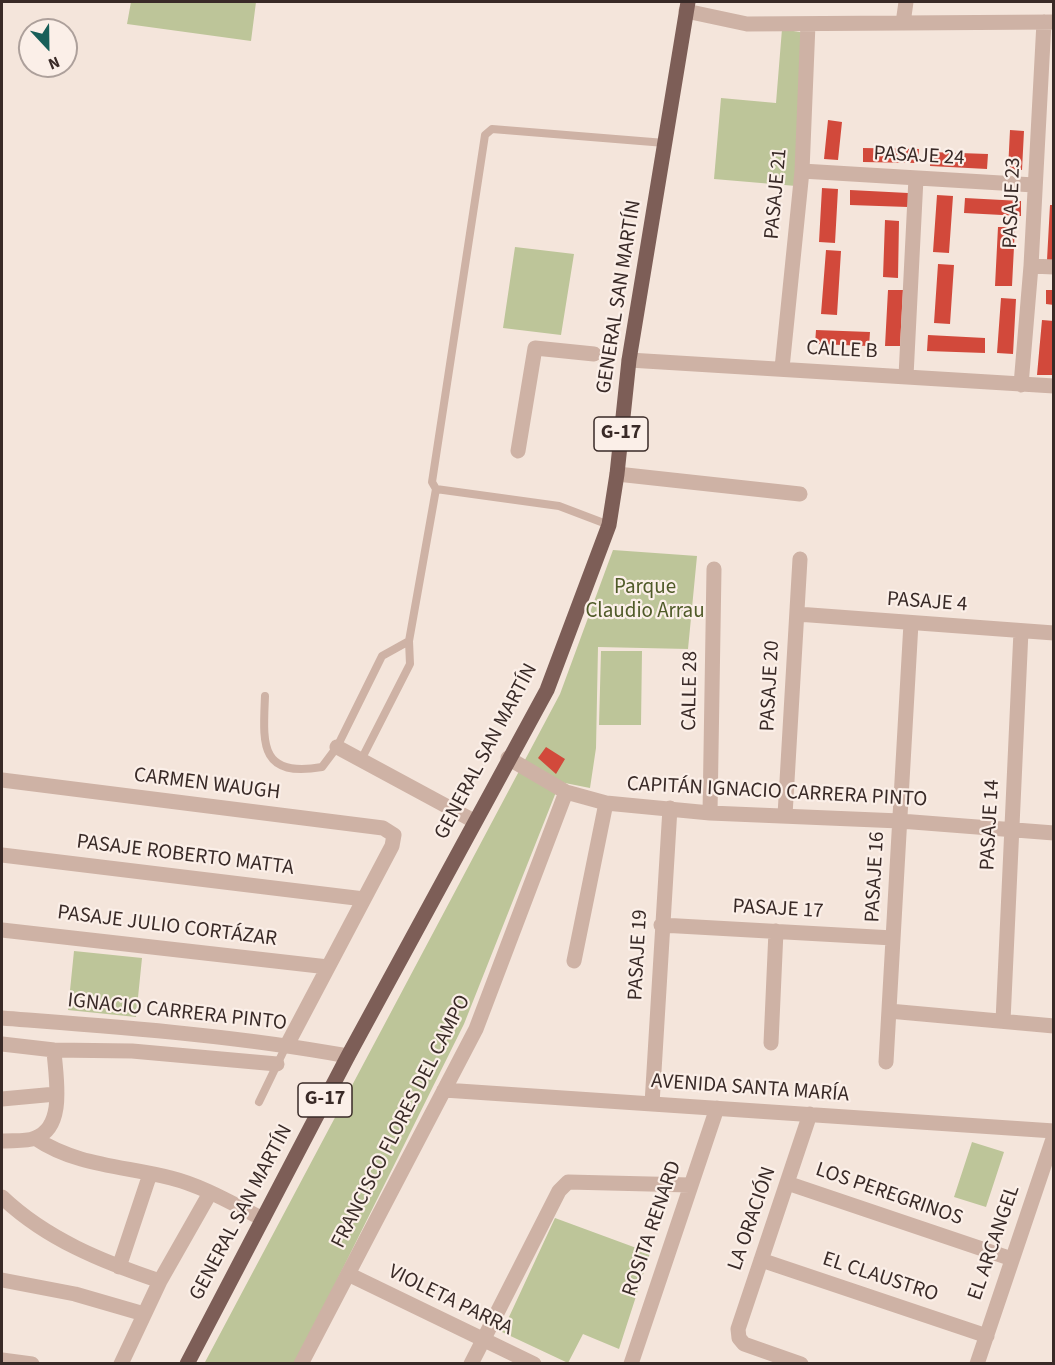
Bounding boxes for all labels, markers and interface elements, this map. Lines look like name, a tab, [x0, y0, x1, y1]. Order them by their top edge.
north arrow	[18, 18, 78, 78]
text: N	[45, 51, 63, 75]
street label: PASAJE 24	[873, 142, 965, 172]
street label: PASAJE 21	[760, 148, 794, 240]
street label: PASAJE 23	[999, 157, 1027, 249]
street label: GENERAL SAN MARTÍN	[592, 199, 648, 395]
street label: CALLE B	[806, 337, 878, 365]
road number: G-17	[594, 417, 648, 451]
park label: Parque Claudio Arrau	[585, 575, 705, 625]
street label: PASAJE 4	[886, 588, 968, 618]
street label: PASAJE 20	[756, 640, 786, 732]
street label: CALLE 28	[678, 651, 704, 731]
street label: GENERAL SAN MARTÍN	[430, 660, 544, 844]
street label: CARMEN WAUGH	[132, 764, 282, 806]
street label: CAPITÁN IGNACIO CARRERA PINTO	[626, 773, 928, 813]
street label: PASAJE 14	[976, 779, 1006, 871]
street label: PASAJE ROBERTO MATTA	[75, 830, 295, 882]
street label: PASAJE 16	[861, 831, 891, 923]
street label: PASAJE 17	[732, 895, 824, 925]
street label: PASAJE JULIO CORTÁZAR	[56, 901, 278, 953]
street label: PASAJE 19	[624, 909, 654, 1001]
street label: IGNACIO CARRERA PINTO	[66, 989, 288, 1037]
street label: FRANCISCO FLORES DEL CAMPO	[327, 991, 477, 1253]
street label: AVENIDA SANTA MARÍA	[650, 1070, 850, 1108]
road number: G-17	[298, 1083, 352, 1117]
street label: GENERAL SAN MARTÍN	[185, 1121, 299, 1305]
street label: ROSITA RENARD	[618, 1158, 688, 1300]
street label: LOS PEREGRINOS	[812, 1158, 966, 1232]
street label: LA ORACIÓN	[724, 1164, 782, 1274]
street label: EL ARCANGEL	[964, 1182, 1026, 1304]
street label: EL CLAUSTRO	[819, 1247, 941, 1309]
street label: VIOLETA PARRA	[384, 1260, 516, 1342]

